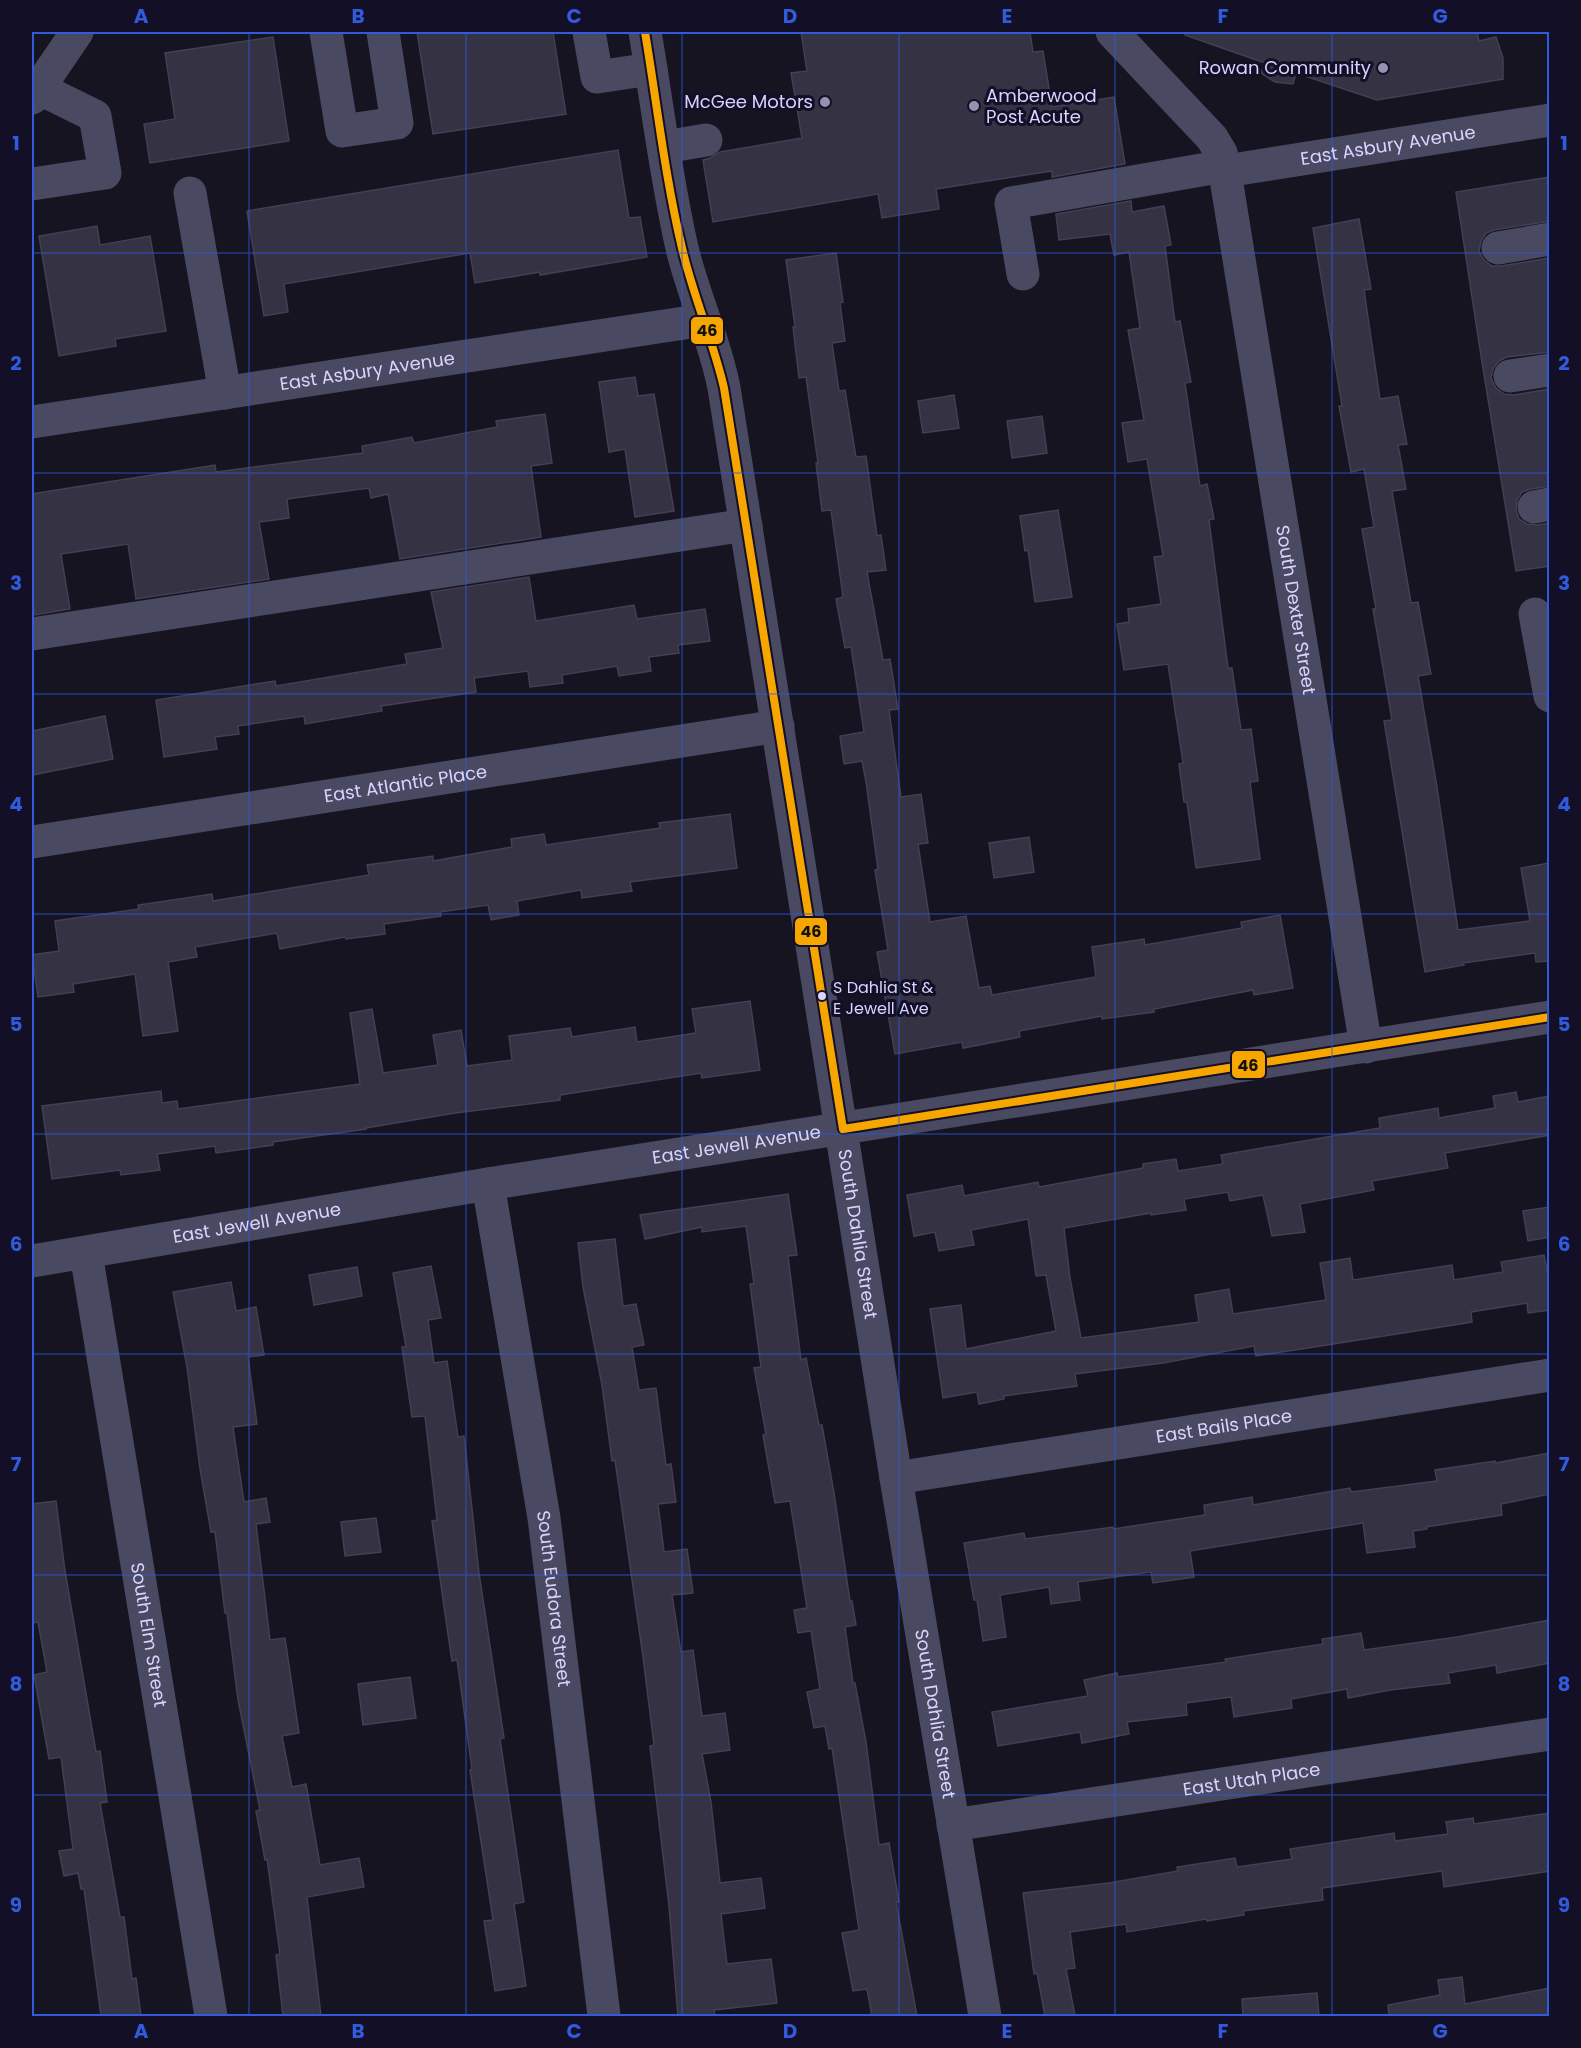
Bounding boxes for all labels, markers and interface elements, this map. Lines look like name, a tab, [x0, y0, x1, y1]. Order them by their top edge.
text: A	[134, 2, 149, 30]
text: B	[351, 2, 365, 30]
text: C	[566, 2, 582, 30]
text: D	[783, 2, 797, 30]
text: E	[1002, 2, 1012, 30]
text: F	[1218, 2, 1229, 30]
text: G	[1432, 2, 1448, 30]
place label: Rowan Community	[1199, 55, 1371, 80]
marker: Rowan Community	[1376, 61, 1390, 75]
place label: Amberwood Post Acute	[986, 83, 1097, 129]
place label: McGee Motors	[684, 89, 813, 114]
marker: McGee Motors	[818, 95, 832, 109]
marker: Amberwood Post Acute	[967, 99, 981, 113]
street label: East Asbury Avenue	[1299, 119, 1477, 171]
text: 1	[12, 129, 20, 157]
text: 1	[1560, 129, 1568, 157]
line badge: 46	[690, 316, 724, 345]
text: 46	[696, 319, 718, 342]
street label: East Asbury Avenue	[278, 345, 456, 396]
text: 2	[10, 349, 22, 377]
text: 2	[1558, 349, 1570, 377]
street label: South Dexter Street	[1270, 523, 1322, 696]
text: 3	[10, 569, 22, 597]
text: 3	[1558, 569, 1570, 597]
street label: East Atlantic Place	[322, 758, 489, 808]
text: 4	[9, 790, 23, 818]
text: 4	[1557, 790, 1571, 818]
line badge: 46	[794, 917, 828, 946]
text: 46	[800, 920, 822, 943]
place label: S Dahlia St & E Jewell Ave	[833, 976, 933, 1020]
marker: S Dahlia St & E Jewell Ave	[816, 990, 828, 1002]
text: 5	[10, 1010, 23, 1038]
text: 5	[1558, 1010, 1571, 1038]
line badge: 46	[1231, 1050, 1266, 1079]
text: 46	[1237, 1054, 1259, 1077]
street label: East Jewell Avenue	[650, 1119, 822, 1170]
street label: South Dahlia Street	[832, 1147, 884, 1321]
street label: East Jewell Avenue	[171, 1196, 343, 1249]
text: 6	[10, 1230, 22, 1258]
text: 6	[1558, 1230, 1570, 1258]
street label: East Bails Place	[1154, 1403, 1294, 1449]
text: 7	[11, 1450, 22, 1478]
text: 7	[1559, 1450, 1570, 1478]
street label: South Eudora Street	[531, 1509, 577, 1688]
street label: South Elm Street	[125, 1561, 173, 1709]
street label: South Dahlia Street	[909, 1627, 962, 1800]
text: 8	[10, 1670, 22, 1698]
text: 8	[1558, 1670, 1570, 1698]
street label: East Utah Place	[1181, 1756, 1322, 1802]
text: 9	[10, 1891, 22, 1919]
text: 9	[1558, 1891, 1570, 1919]
text: A	[134, 2017, 149, 2045]
text: B	[351, 2017, 365, 2045]
text: C	[566, 2017, 582, 2045]
text: D	[783, 2017, 797, 2045]
text: E	[1002, 2017, 1012, 2045]
text: F	[1218, 2017, 1229, 2045]
text: G	[1432, 2017, 1448, 2045]

